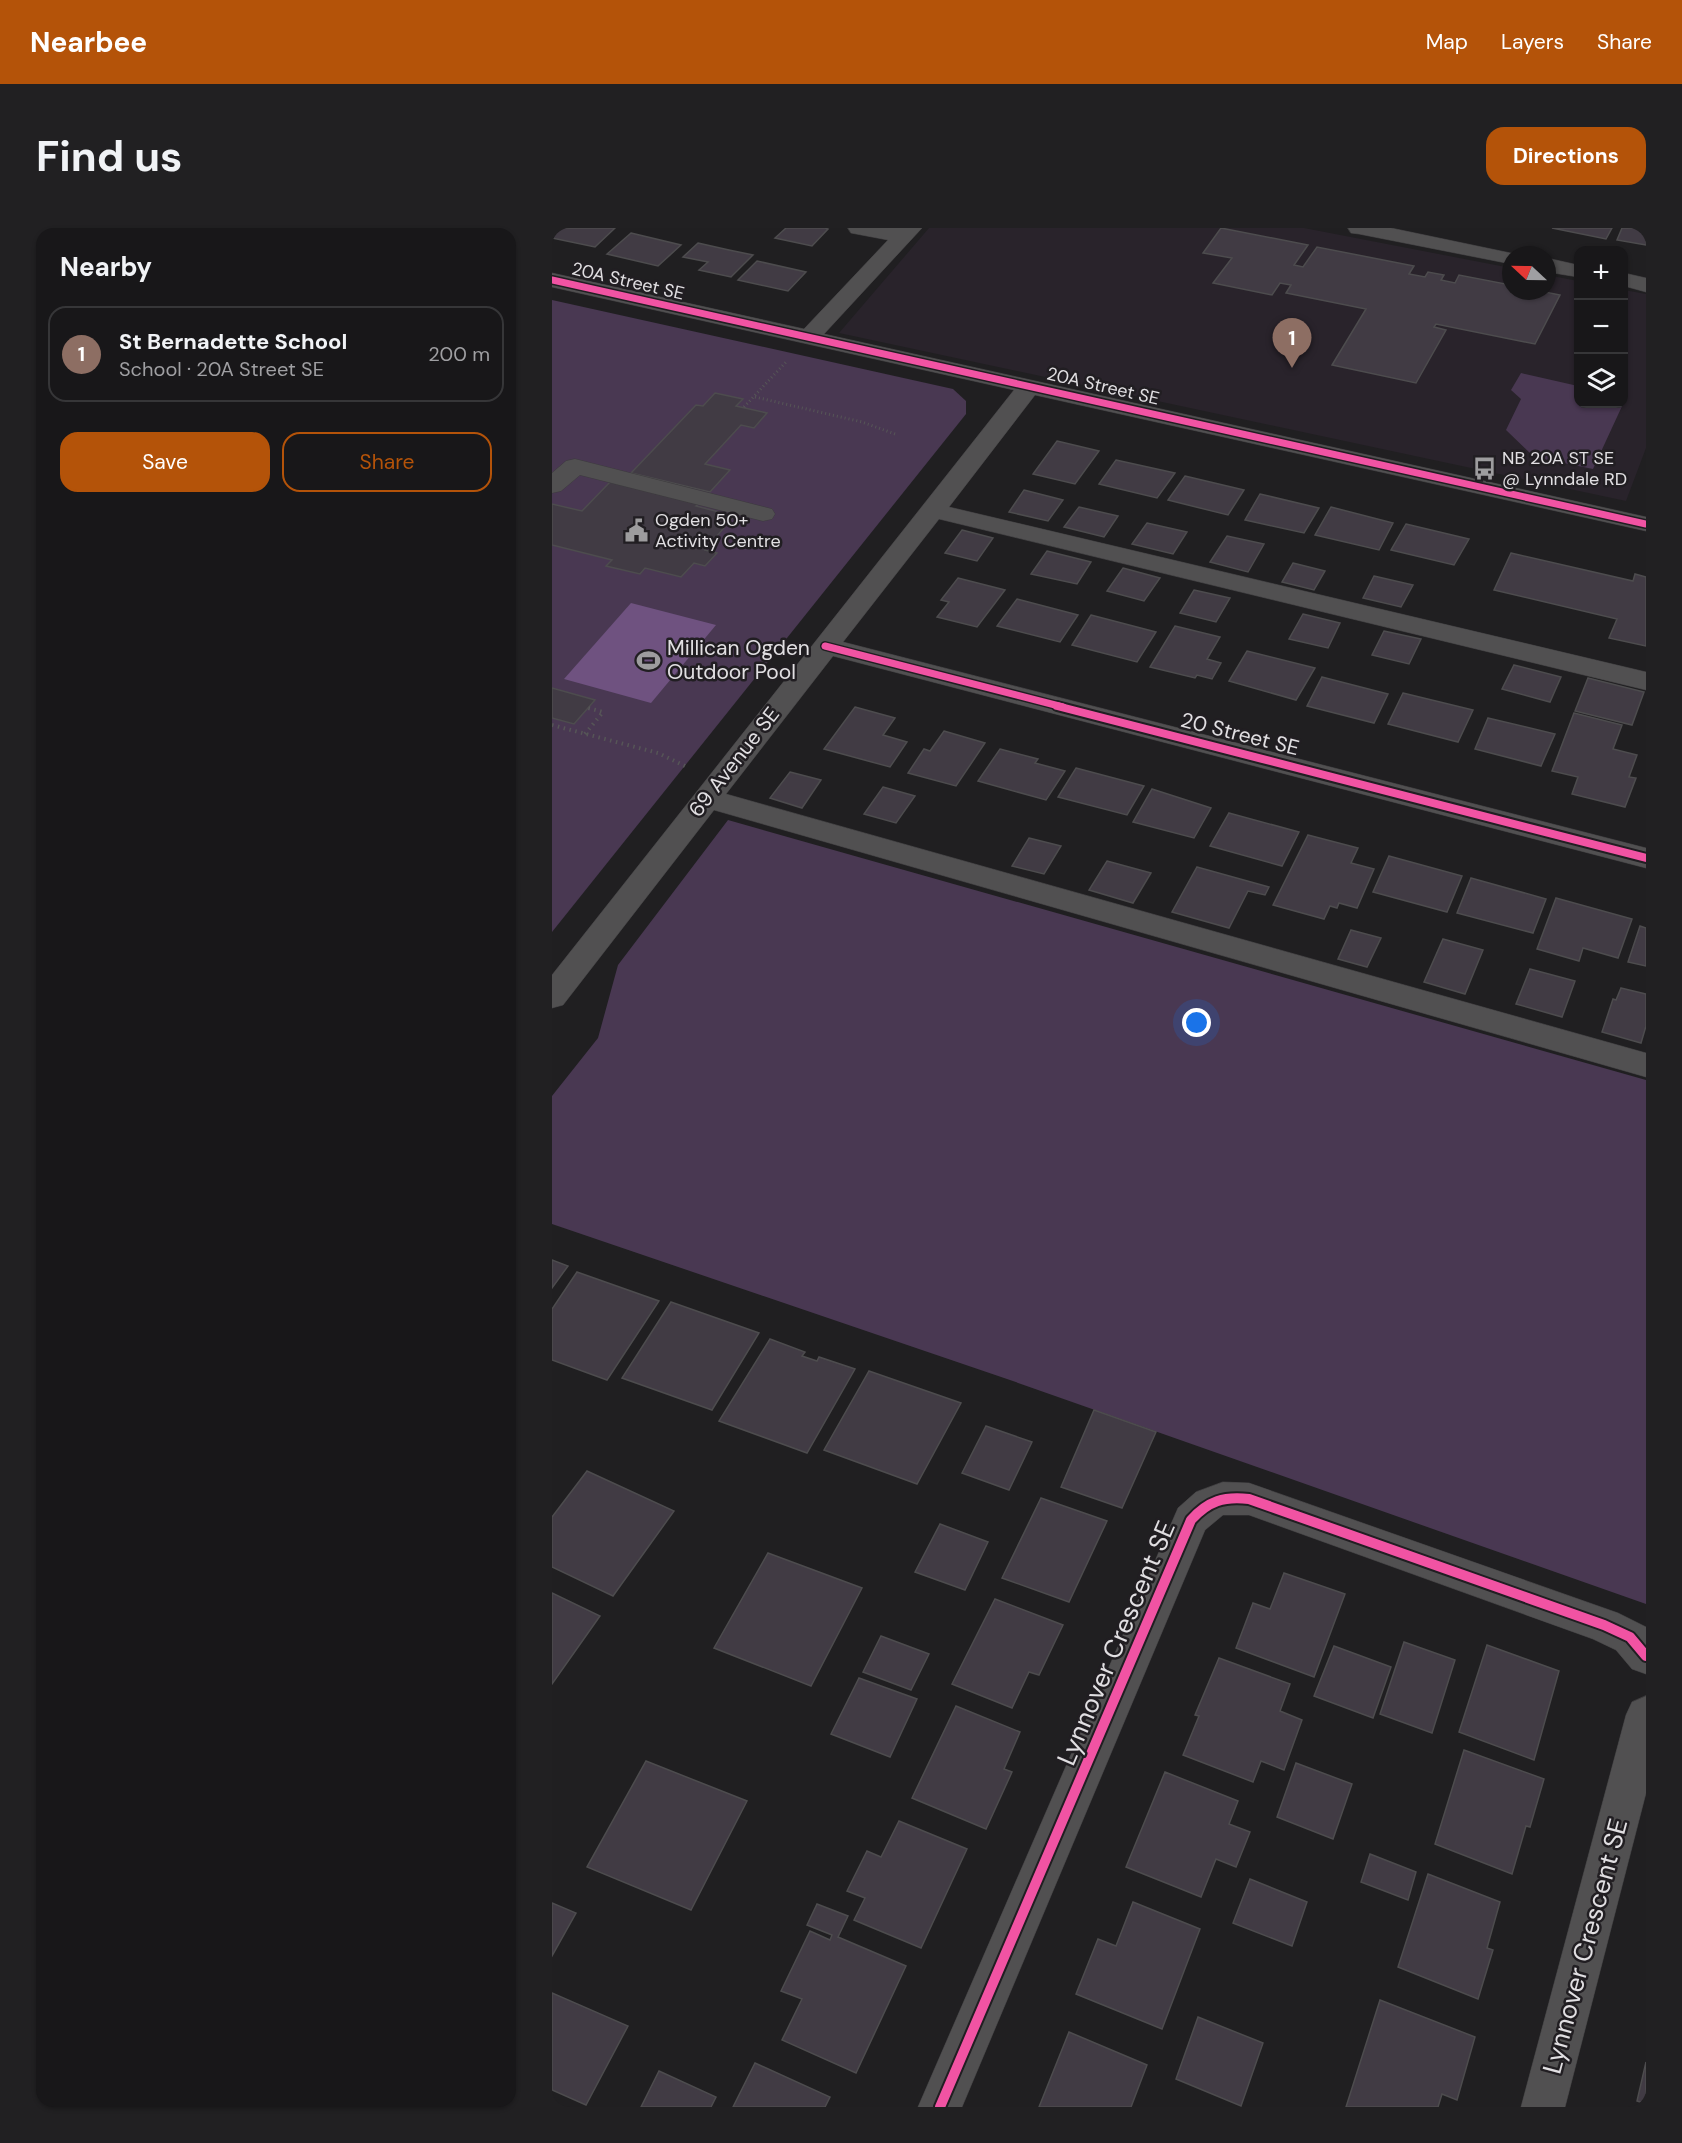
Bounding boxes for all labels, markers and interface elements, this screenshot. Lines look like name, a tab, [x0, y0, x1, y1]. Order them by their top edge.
text: Nearbee	[30, 24, 147, 61]
text: Map	[1426, 28, 1468, 56]
text: Layers	[1501, 28, 1564, 56]
text: Share	[1597, 28, 1652, 56]
button: Directions	[1486, 127, 1646, 185]
text: Find us	[36, 129, 182, 184]
north arrow	[1502, 246, 1556, 300]
map controls	[1574, 246, 1628, 408]
button: +	[1574, 246, 1628, 300]
text: Nearby	[60, 250, 152, 284]
street label: 20A Street SE	[569, 256, 687, 306]
button: −	[1574, 300, 1628, 354]
pin: 1	[1272, 318, 1312, 368]
text: St Bernadette School	[119, 327, 347, 356]
text: 1	[78, 341, 85, 367]
text: 200 m	[428, 341, 490, 367]
button: layers	[1574, 354, 1628, 408]
text: School · 20A Street SE	[119, 356, 324, 382]
street label: 20A Street SE	[1044, 361, 1162, 411]
button: Save	[60, 432, 270, 492]
button: Share	[282, 432, 492, 492]
place label: NB 20A ST SE @ Lynndale RD	[1502, 446, 1627, 491]
bus stop icon: NB 20A ST SE @ Lynndale RD	[1471, 455, 1497, 481]
place label: Ogden 50+ Activity Centre	[655, 508, 781, 553]
public building icon: Ogden 50+ Activity Centre	[624, 517, 650, 543]
place label: Millican Ogden Outdoor Pool	[667, 634, 810, 686]
sports icon: Millican Ogden Outdoor Pool	[636, 647, 662, 673]
street label: 69 Avenue SE	[682, 701, 786, 823]
street label: 20 Street SE	[1178, 706, 1302, 762]
your location	[1182, 1008, 1211, 1037]
street label: Lynnover Crescent SE	[1049, 1516, 1183, 1770]
street label: Lynnover Crescent SE	[1535, 1815, 1635, 2077]

